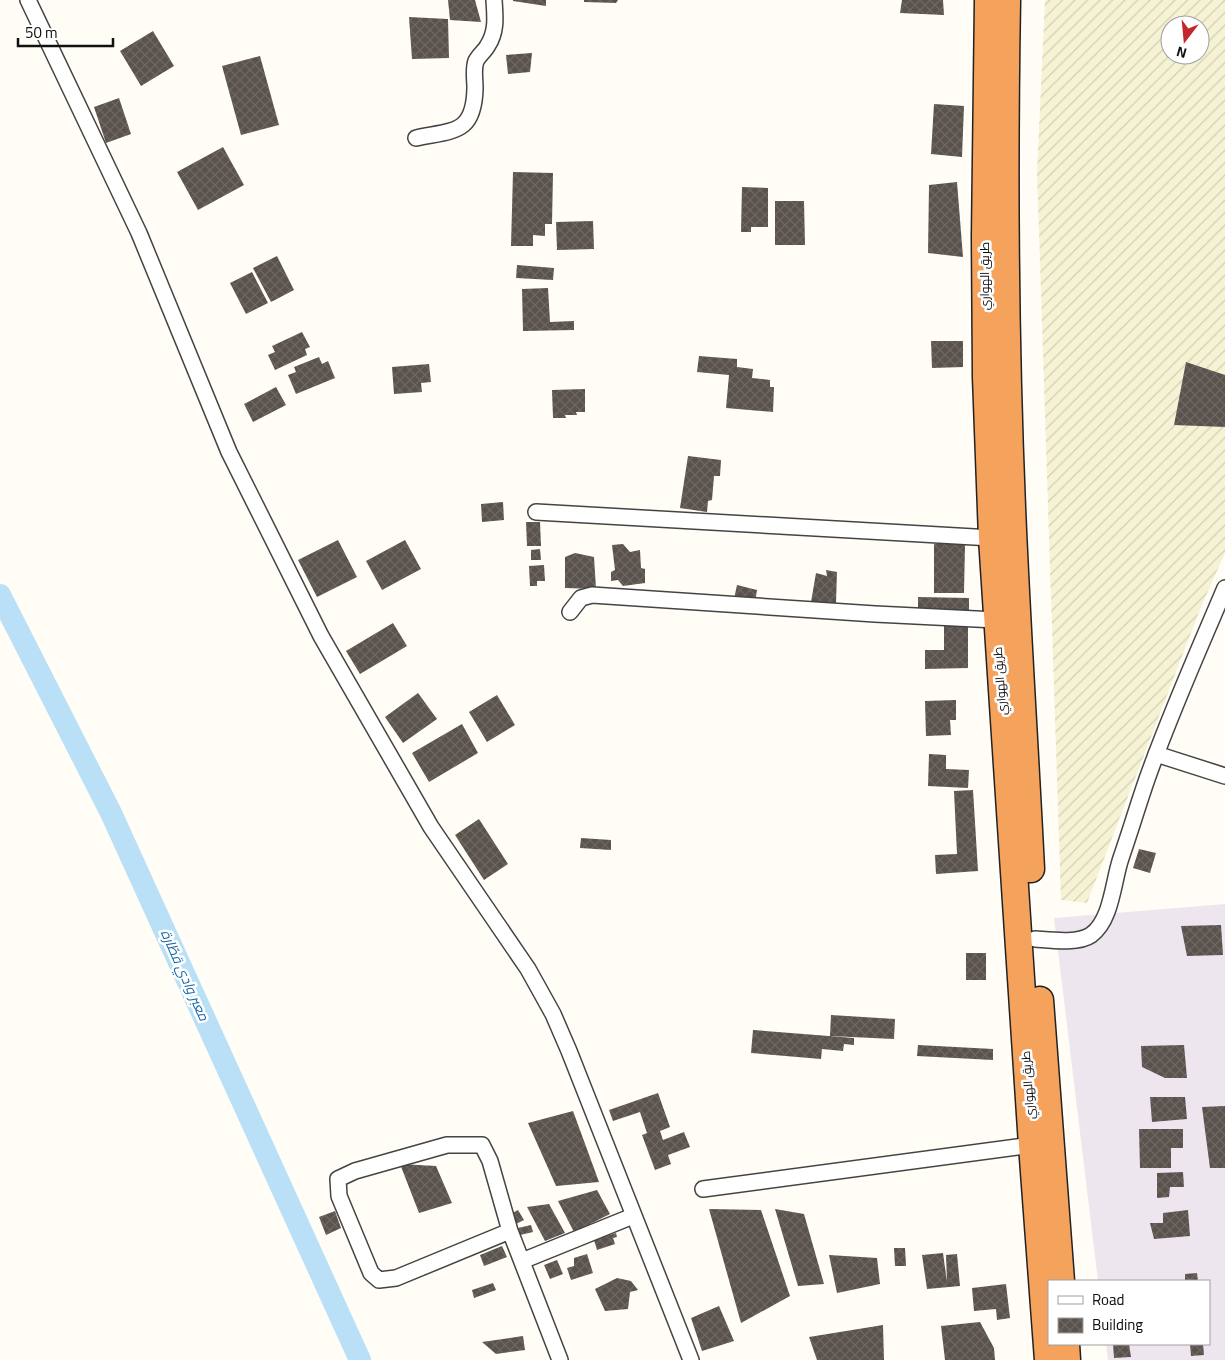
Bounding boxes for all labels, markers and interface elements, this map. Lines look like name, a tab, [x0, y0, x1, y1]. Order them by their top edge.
scale bar	[18, 15, 112, 47]
north arrow	[1160, 15, 1210, 65]
text: 50 m	[25, 18, 58, 47]
text: N	[1173, 39, 1190, 66]
street label: طريق الهواري	[973, 242, 996, 310]
street label: طريق الهواري	[986, 646, 1013, 716]
water label: معبر وادي قطّارة	[153, 925, 217, 1026]
street label: طريق الهواري	[1014, 1050, 1041, 1120]
legend	[1048, 1280, 1210, 1345]
text: Road	[1092, 1285, 1125, 1314]
text: Building	[1092, 1310, 1143, 1339]

